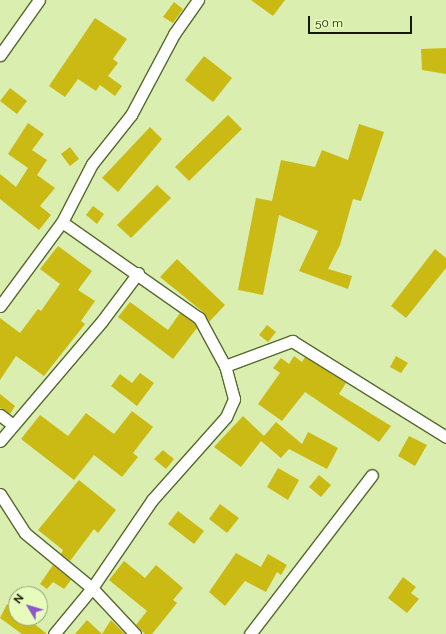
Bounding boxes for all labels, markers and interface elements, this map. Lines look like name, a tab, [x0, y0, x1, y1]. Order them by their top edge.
scale bar	[310, 8, 414, 34]
text: 50 m	[315, 16, 343, 30]
north arrow	[8, 586, 48, 626]
text: N	[11, 592, 27, 606]

